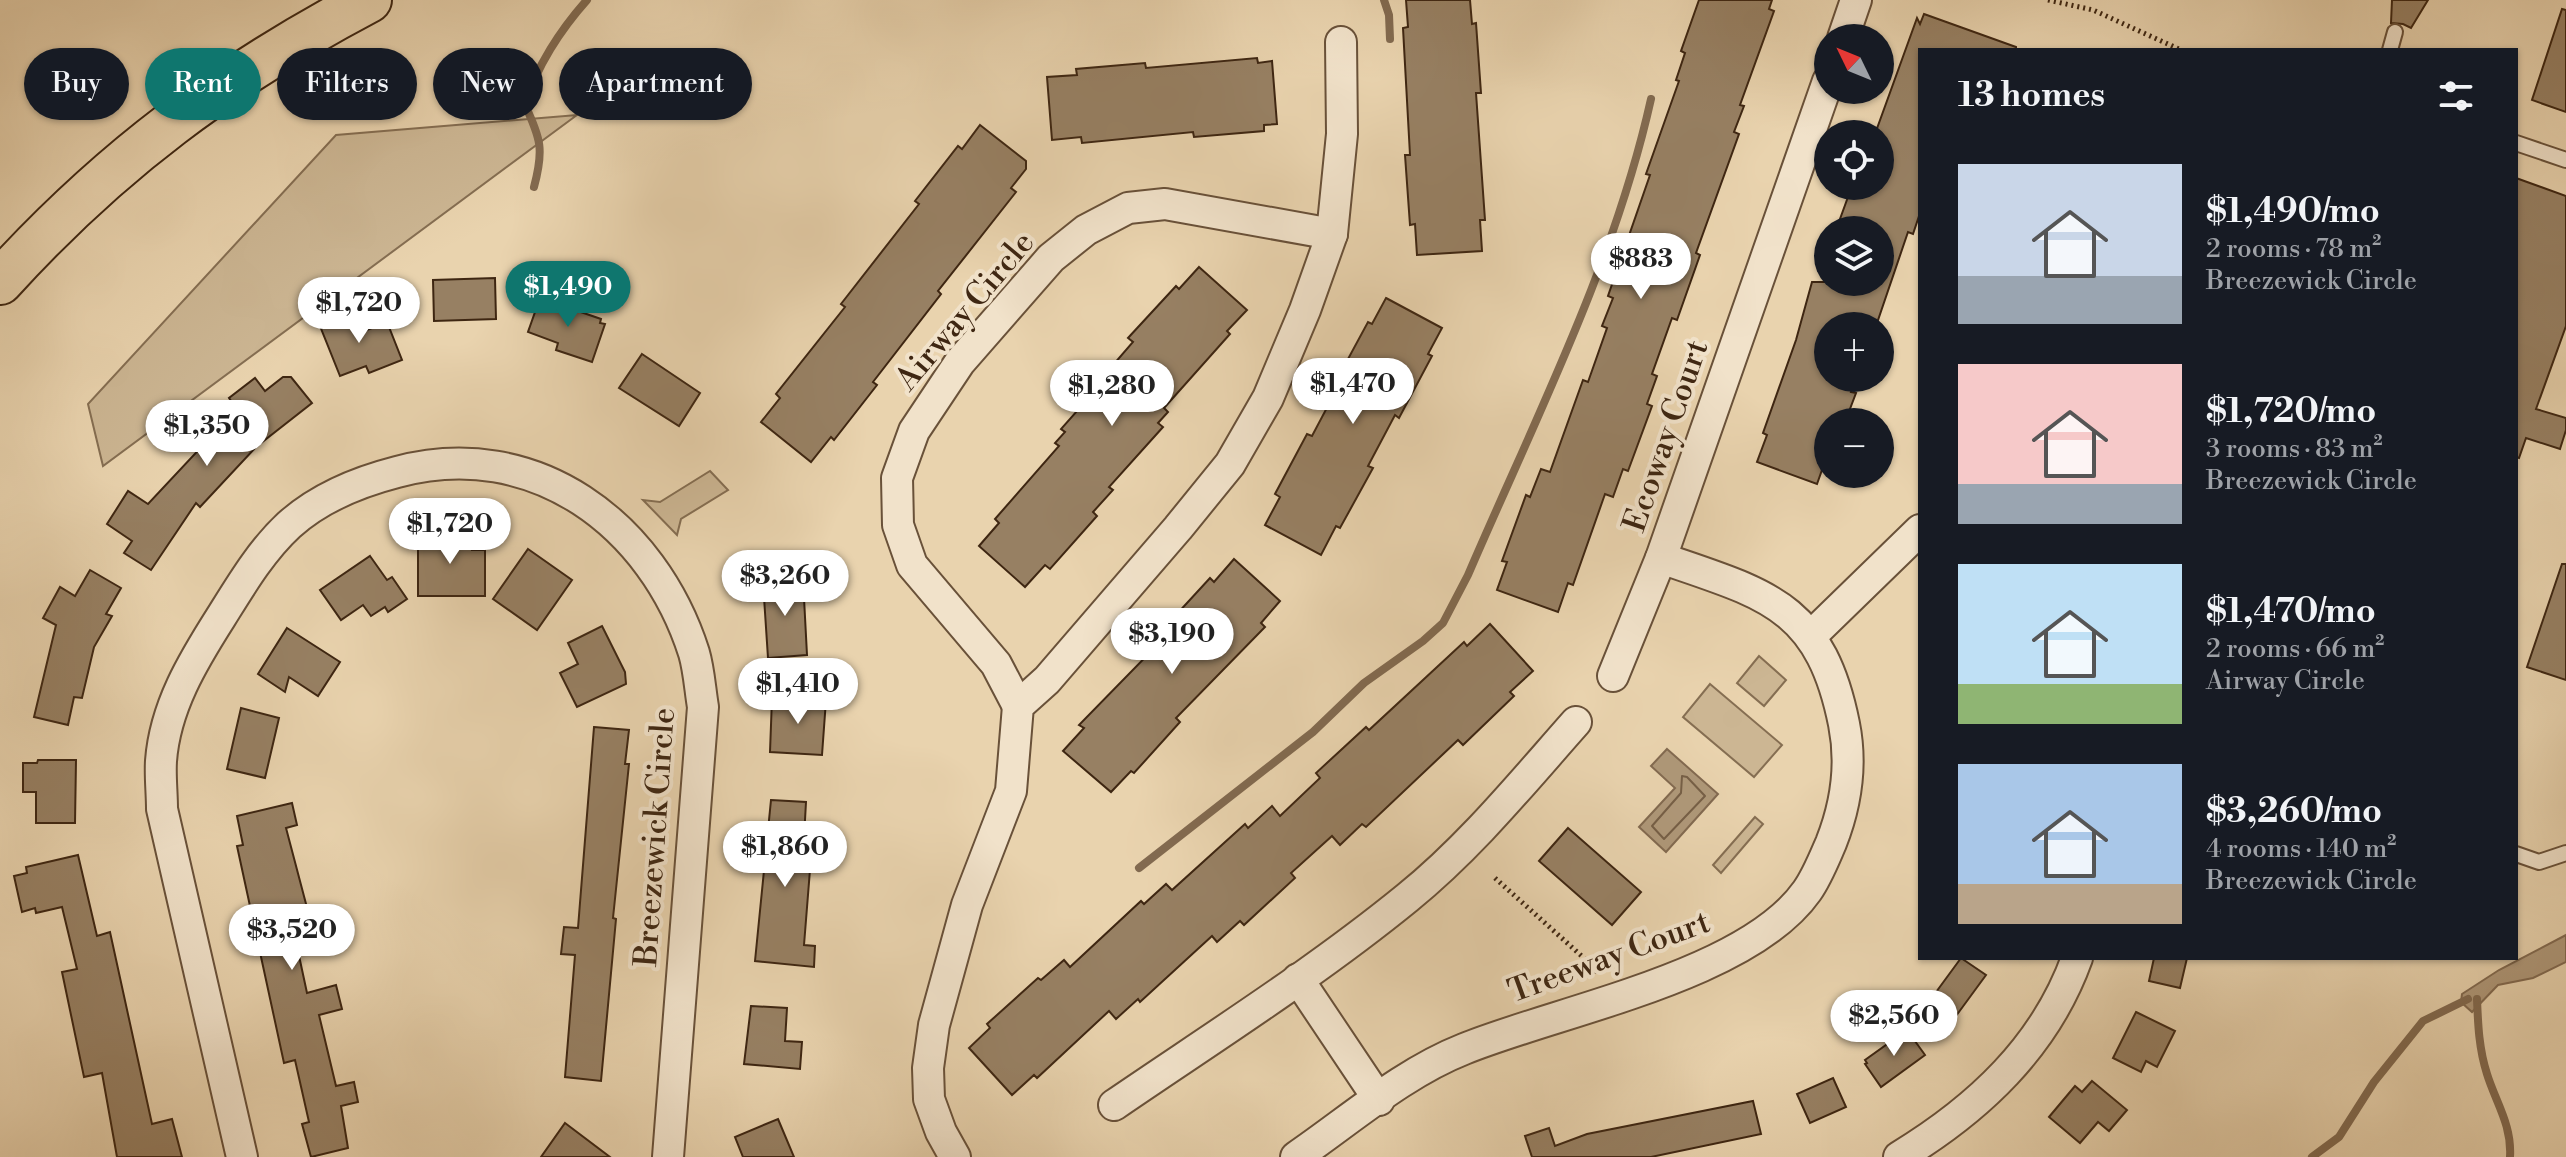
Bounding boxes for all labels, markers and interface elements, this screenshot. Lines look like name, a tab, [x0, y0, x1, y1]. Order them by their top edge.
north arrow	[1814, 24, 1894, 104]
map controls	[1814, 24, 1894, 488]
chip: Buy	[24, 48, 129, 120]
chip: Rent	[145, 48, 261, 120]
chip: Filters	[277, 48, 417, 120]
chip: New	[433, 48, 543, 120]
chip: Apartment	[559, 48, 752, 120]
icon: filters	[2434, 74, 2478, 118]
text: 13 homes	[1958, 75, 2105, 117]
button: locate	[1814, 120, 1894, 200]
text: $1,490/mo	[2206, 191, 2380, 233]
icon: home	[2022, 196, 2118, 292]
button: layers	[1814, 216, 1894, 296]
street label: Airway Circle	[886, 223, 1043, 399]
pin: $883	[1594, 233, 1688, 301]
text: 2 rooms · 78 m²	[2206, 233, 2381, 265]
text: $883	[1609, 243, 1673, 275]
pin: $1,490	[503, 261, 633, 329]
text: Breezewick Circle	[2206, 265, 2417, 297]
text: $1,490	[524, 271, 612, 303]
pin: $1,720	[294, 277, 424, 345]
text: $1,720	[316, 287, 402, 319]
button: +	[1814, 312, 1894, 392]
street label: Ecoway Court	[1614, 335, 1718, 537]
pin: $1,470	[1288, 358, 1418, 426]
pin: $1,280	[1047, 360, 1177, 428]
text: $1,470	[1310, 368, 1396, 400]
text: $1,280	[1068, 370, 1156, 402]
text: $1,720/mo	[2206, 391, 2376, 433]
icon: home	[2022, 396, 2118, 492]
pin: $1,350	[142, 400, 272, 468]
button: −	[1814, 408, 1894, 488]
text: $1,350	[164, 410, 250, 442]
text: 3 rooms · 83 m²	[2206, 433, 2383, 465]
text: Breezewick Circle	[2206, 465, 2417, 497]
pin: $1,720	[385, 498, 515, 566]
text: $1,720	[407, 508, 493, 540]
pin: $3,260	[720, 550, 850, 618]
text: $3,260	[740, 560, 830, 592]
text: $1,470/mo	[2206, 591, 2376, 633]
icon: home	[2022, 596, 2118, 692]
pin: $3,190	[1107, 608, 1237, 676]
text: $3,190	[1129, 618, 1215, 650]
text: 2 rooms · 66 m²	[2206, 633, 2384, 665]
pin: $1,410	[733, 658, 863, 726]
text: Airway Circle	[2206, 665, 2365, 697]
text: $1,410	[756, 668, 840, 700]
street label: Breezewick Circle	[626, 706, 684, 969]
text: $3,260/mo	[2206, 791, 2382, 833]
icon: home	[2022, 796, 2118, 892]
pin: $1,860	[720, 821, 850, 889]
text: $1,860	[741, 831, 829, 863]
text: 4 rooms · 140 m²	[2206, 833, 2396, 865]
text: Breezewick Circle	[2206, 865, 2417, 897]
street label: Treeway Court	[1503, 902, 1715, 1012]
pin: $3,520	[227, 904, 357, 972]
text: $3,520	[247, 914, 337, 946]
pin: $2,560	[1829, 990, 1959, 1058]
text: $2,560	[1848, 1000, 1940, 1032]

